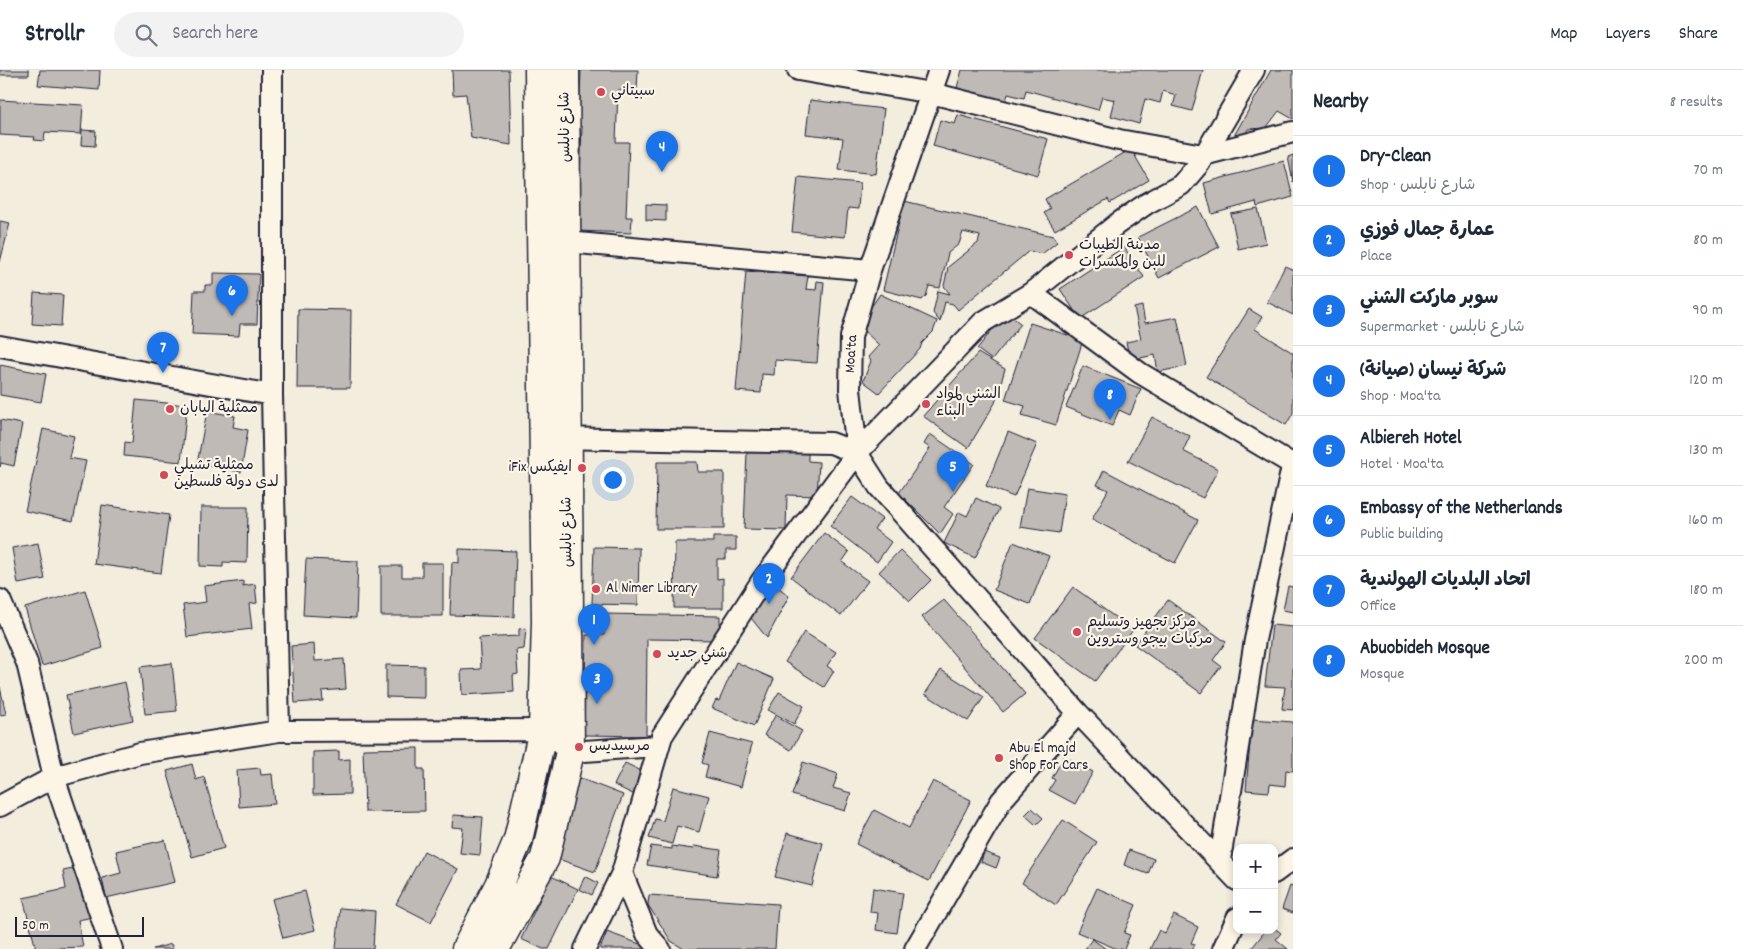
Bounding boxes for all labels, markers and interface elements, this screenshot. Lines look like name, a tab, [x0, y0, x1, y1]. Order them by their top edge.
search box	[114, 12, 464, 57]
text: Strollr	[25, 18, 84, 52]
icon: search	[132, 21, 160, 49]
text: Search here	[172, 21, 258, 48]
text: Map	[1550, 22, 1577, 47]
text: Layers	[1605, 22, 1651, 47]
text: Share	[1679, 22, 1718, 47]
place label: سبيتاني	[611, 81, 655, 103]
marker: سبيتاني	[595, 86, 607, 98]
text: Nearby	[1313, 88, 1368, 118]
street label: شارع نابلس	[554, 91, 578, 163]
text: 8 results	[1670, 91, 1723, 114]
pin: 4	[646, 131, 678, 172]
text: Dry-Clean	[1360, 144, 1431, 171]
text: 1	[1327, 159, 1331, 182]
text: 70 m	[1693, 159, 1723, 182]
text: Shop · شارع نابلس	[1360, 174, 1475, 197]
text: عمارة جمال فوزي	[1360, 218, 1495, 245]
text: 2	[1326, 229, 1333, 252]
text: 80 m	[1693, 229, 1723, 252]
place label: مدينة الطيبات للبن والمكسرات	[1079, 235, 1166, 274]
text: Place	[1360, 245, 1392, 268]
marker: مدينة الطيبات للبن والمكسرات	[1063, 249, 1075, 261]
pin: 6	[216, 275, 248, 316]
text: سوبر ماركت الشني	[1360, 286, 1498, 313]
text: 3	[1325, 299, 1333, 322]
text: 90 m	[1692, 299, 1723, 322]
text: Supermarket · شارع نابلس	[1360, 316, 1525, 339]
pin: 7	[147, 332, 179, 373]
street label: Moa'ta	[840, 333, 864, 374]
text: شركة نيسان (صيانة)	[1360, 358, 1506, 385]
text: 4	[1326, 369, 1332, 392]
text: 120 m	[1689, 369, 1723, 392]
pin: 8	[1094, 379, 1126, 420]
place label: الشني لمواد البناء	[936, 384, 1001, 423]
text: Shop · Moa'ta	[1360, 385, 1440, 408]
place label: ممثلية اليابان	[180, 398, 258, 420]
marker: الشني لمواد البناء	[920, 398, 932, 410]
marker: ممثلية اليابان	[164, 403, 176, 415]
text: Albiereh Hotel	[1360, 426, 1462, 453]
text: 5	[1325, 439, 1333, 462]
text: 130 m	[1689, 439, 1723, 462]
pin: 5	[937, 451, 969, 492]
text: Hotel · Moa'ta	[1360, 453, 1444, 476]
place label: ممثلية تشيلي لدى دولة فلسطين	[174, 455, 279, 494]
place label: iFix ايفيكس	[509, 457, 572, 479]
marker: iFix ايفيكس	[576, 462, 588, 474]
your location	[600, 467, 626, 493]
marker: ممثلية تشيلي لدى دولة فلسطين	[158, 469, 170, 481]
street label: شارع نابلس	[556, 496, 580, 568]
text: Embassy of the Netherlands	[1360, 496, 1563, 523]
text: 6	[1325, 509, 1333, 532]
text: 160 m	[1688, 509, 1723, 532]
text: Public building	[1360, 523, 1443, 546]
pin: 2	[753, 563, 785, 604]
text: اتحاد البلديات الهولندية	[1360, 568, 1531, 595]
place label: Al Nimer Library	[606, 578, 698, 600]
text: 7	[1326, 579, 1332, 602]
text: 180 m	[1690, 579, 1723, 602]
marker: Al Nimer Library	[590, 583, 602, 595]
text: Office	[1360, 595, 1396, 618]
pin: 1	[578, 604, 610, 645]
place label: مركز تجهيز وتسليم مركبات بيجو وستروين	[1087, 612, 1212, 651]
marker: مركز تجهيز وتسليم مركبات بيجو وستروين	[1071, 626, 1083, 638]
text: Abuobideh Mosque	[1360, 636, 1490, 663]
place label: شني جديد	[667, 643, 727, 665]
marker: شني جديد	[651, 648, 663, 660]
text: 8	[1326, 649, 1332, 672]
text: 200 m	[1684, 649, 1723, 672]
pin: 3	[581, 663, 613, 704]
text: Mosque	[1360, 663, 1404, 686]
place label: مرسيديس	[589, 736, 650, 758]
place label: Abu El majd Shop For Cars	[1009, 738, 1088, 777]
marker: مرسيديس	[573, 741, 585, 753]
marker: Abu El majd Shop For Cars	[993, 752, 1005, 764]
map controls	[1233, 844, 1278, 934]
button: +	[1233, 844, 1278, 889]
button: −	[1233, 889, 1278, 934]
scale bar	[15, 914, 144, 937]
text: 50 m	[22, 916, 49, 936]

